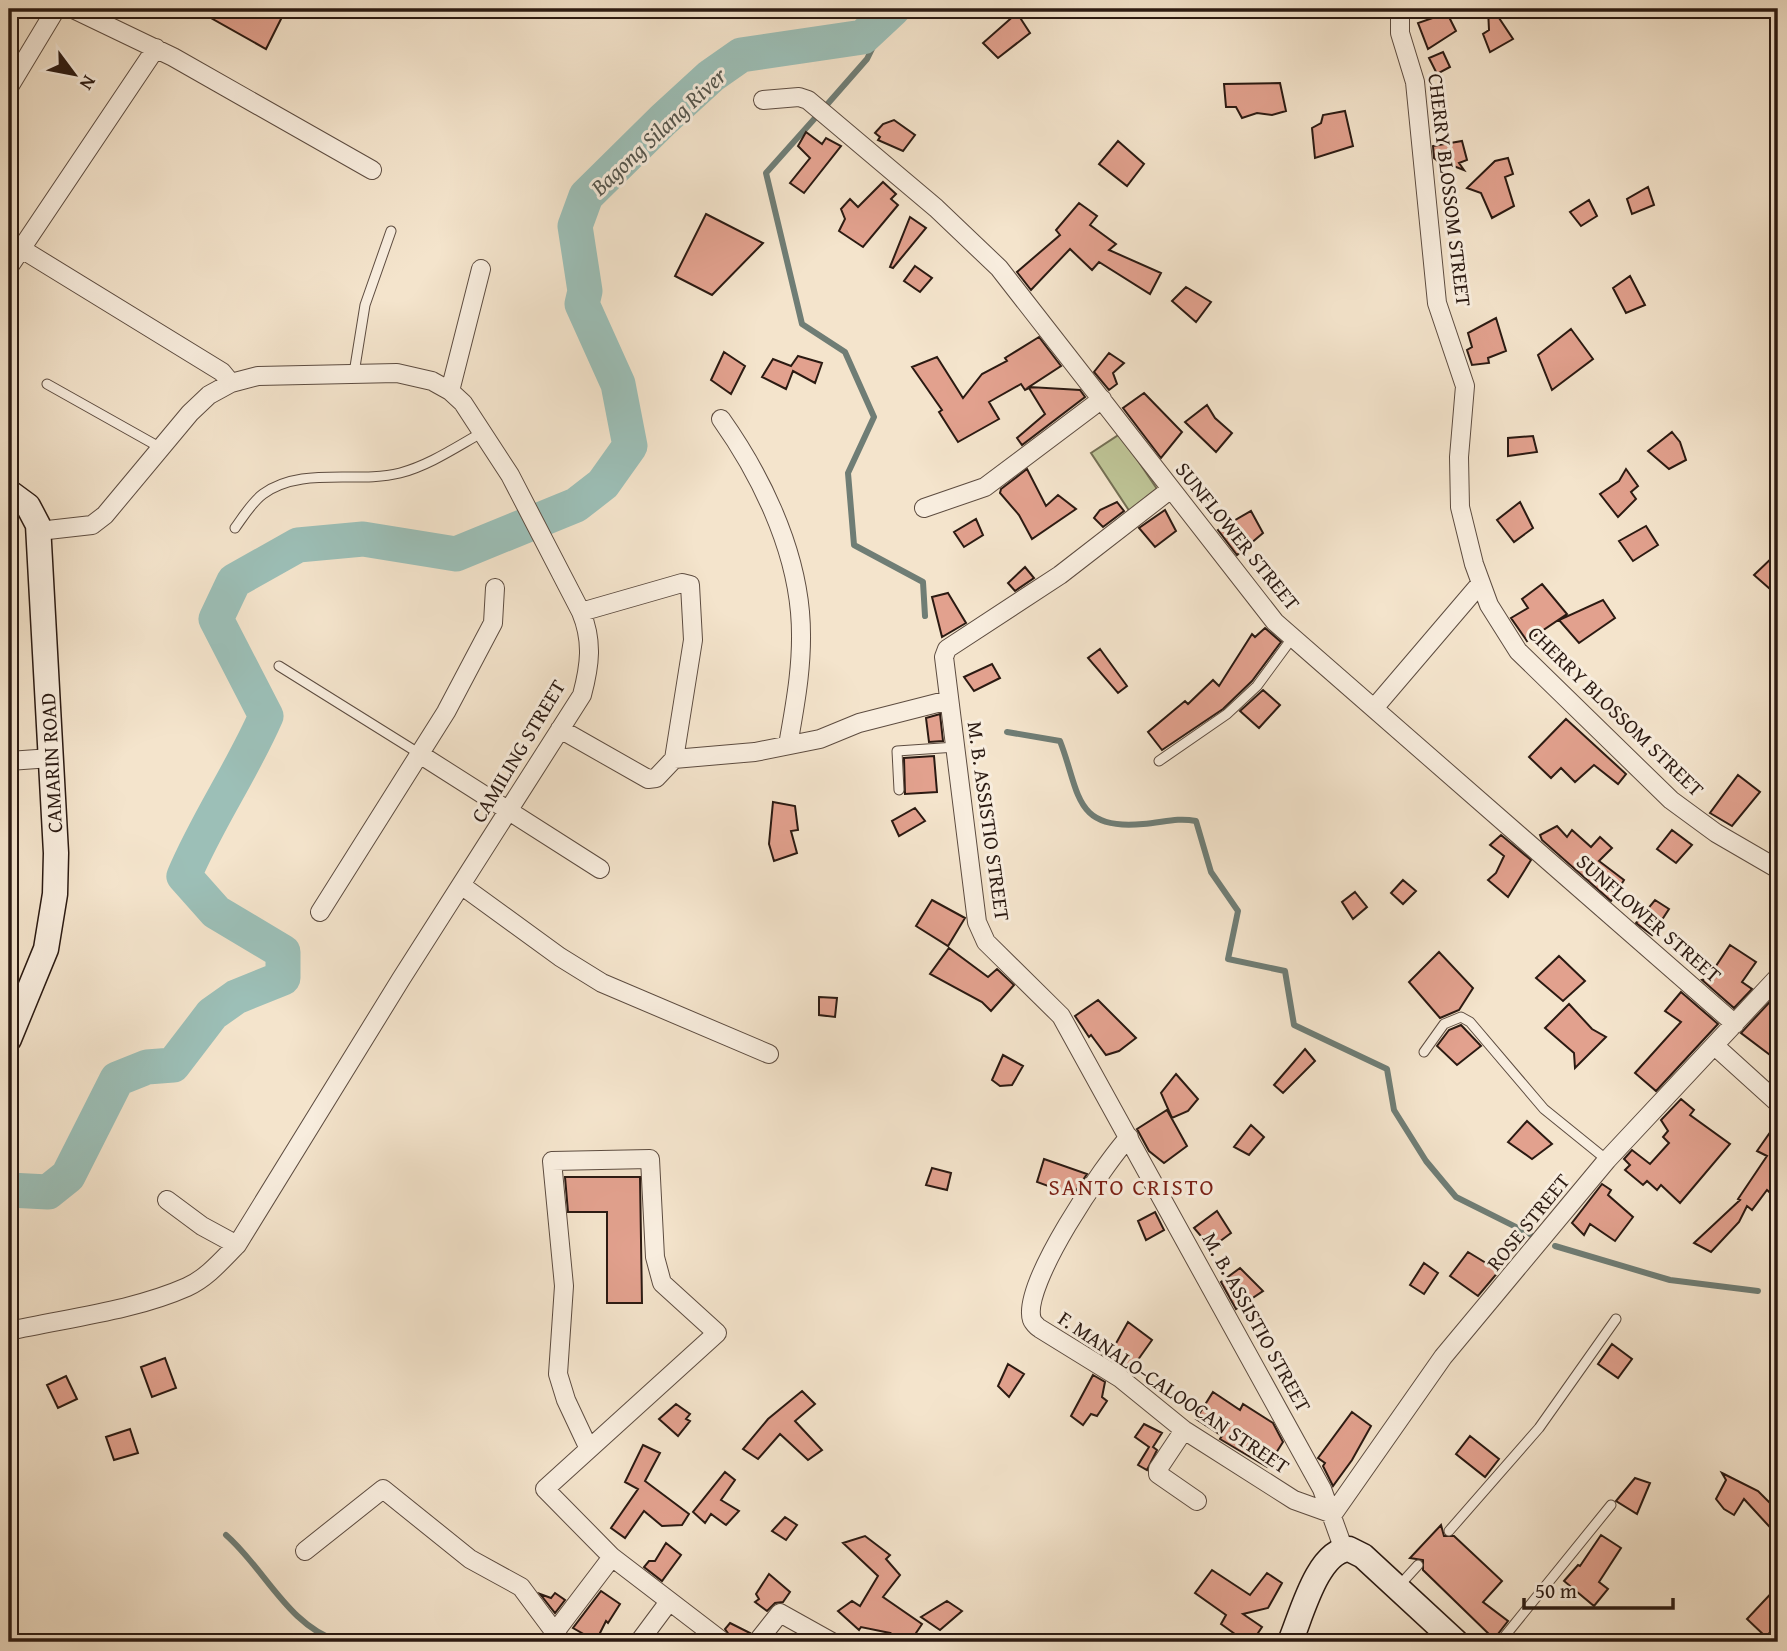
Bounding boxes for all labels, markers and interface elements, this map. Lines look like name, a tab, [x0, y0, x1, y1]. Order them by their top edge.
north arrow	[38, 38, 108, 108]
water label: Bagong Silang River	[582, 58, 734, 203]
text: N	[73, 70, 104, 96]
street label: CHERRY BLOSSOM STREET	[1420, 72, 1480, 308]
street label: SUNFLOWER STREET	[1168, 455, 1308, 617]
street label: CHERRY BLOSSOM STREET	[1521, 618, 1711, 804]
street label: CAMILING STREET	[463, 673, 573, 828]
street label: CAMARIN ROAD	[32, 692, 70, 834]
street label: M. B. ASSISTIO STREET	[960, 719, 1018, 923]
street label: SUNFLOWER STREET	[1570, 846, 1729, 990]
street label: ROSE STREET	[1479, 1166, 1577, 1277]
district label: SANTO CRISTO	[1048, 1170, 1216, 1203]
street label: M. B. ASSISTIO STREET	[1195, 1226, 1319, 1418]
street label: F. MANALO-CALOOCAN STREET	[1052, 1303, 1296, 1481]
scale bar	[1524, 1567, 1673, 1611]
text: 50 m	[1535, 1575, 1577, 1606]

